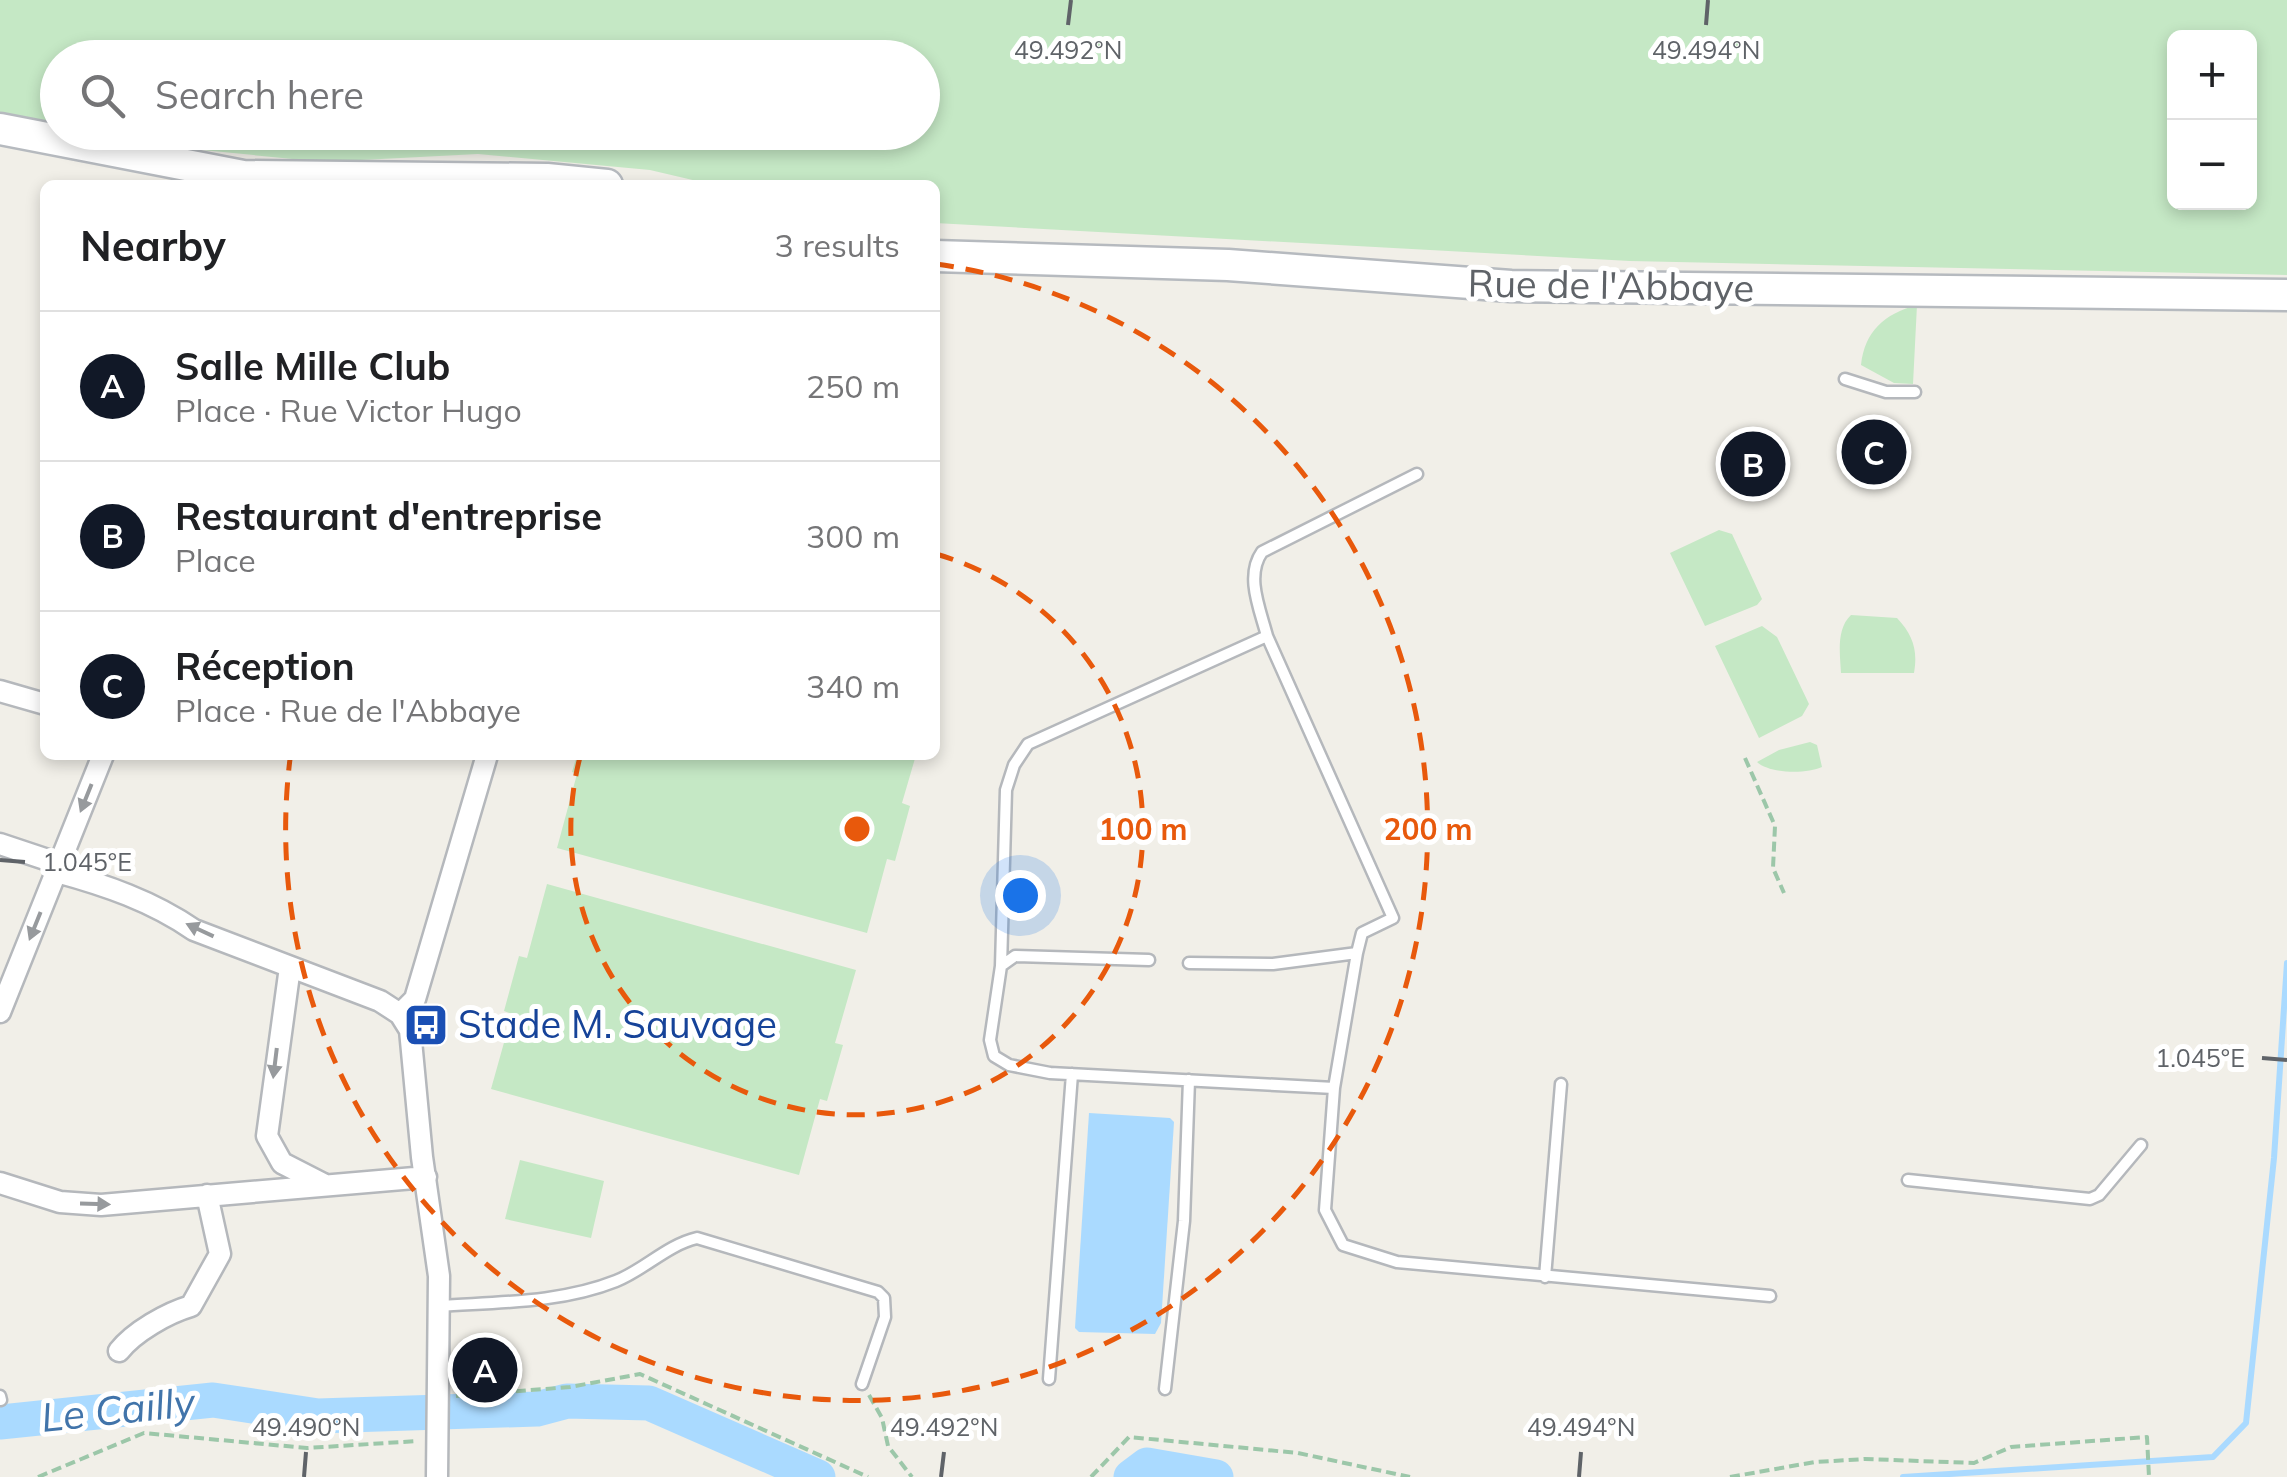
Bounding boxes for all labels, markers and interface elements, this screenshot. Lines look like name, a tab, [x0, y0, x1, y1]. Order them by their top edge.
map controls	[2167, 30, 2257, 210]
button: +	[2167, 30, 2257, 120]
text: 49.492°N	[1014, 34, 1122, 65]
text: 49.494°N	[1652, 34, 1760, 65]
search box	[40, 40, 940, 150]
icon: search	[75, 68, 130, 123]
text: Search here	[155, 71, 364, 119]
button: −	[2167, 120, 2257, 210]
text: Nearby	[80, 219, 226, 272]
text: 3 results	[775, 225, 900, 265]
street label: Rue de l'Abbaye	[1467, 259, 1755, 311]
text: Salle Mille Club	[175, 342, 450, 390]
text: A	[100, 366, 125, 406]
text: 250 m	[806, 366, 900, 406]
text: Place · Rue Victor Hugo	[175, 390, 522, 430]
pin: C	[1842, 414, 1906, 490]
pin: B	[1720, 426, 1786, 502]
text: Restaurant d'entreprise	[175, 492, 602, 540]
text: B	[101, 516, 124, 556]
text: 300 m	[806, 516, 900, 556]
text: Place	[175, 540, 256, 580]
text: Réception	[175, 642, 355, 690]
text: C	[102, 666, 123, 706]
text: 340 m	[806, 666, 900, 706]
text: Place · Rue de l'Abbaye	[175, 690, 521, 730]
one-way arrow	[78, 784, 94, 813]
text: 100 m	[1098, 810, 1188, 848]
text: 200 m	[1383, 810, 1473, 848]
centre of rings	[839, 811, 875, 847]
text: 1.045°E	[42, 846, 132, 877]
your location	[995, 870, 1046, 921]
one-way arrow	[26, 912, 42, 942]
one-way arrow	[185, 922, 214, 939]
place label: Stade M. Sauvage	[458, 1000, 777, 1048]
bus stop icon: Stade M. Sauvage	[403, 1002, 449, 1048]
text: 1.045°E	[2155, 1042, 2245, 1073]
one-way arrow	[267, 1047, 283, 1079]
one-way arrow	[79, 1196, 111, 1212]
pin: A	[452, 1332, 518, 1408]
water label: Le Cailly	[39, 1376, 199, 1442]
text: 49.490°N	[252, 1411, 360, 1442]
text: 49.492°N	[890, 1411, 998, 1442]
text: 49.494°N	[1527, 1411, 1635, 1442]

